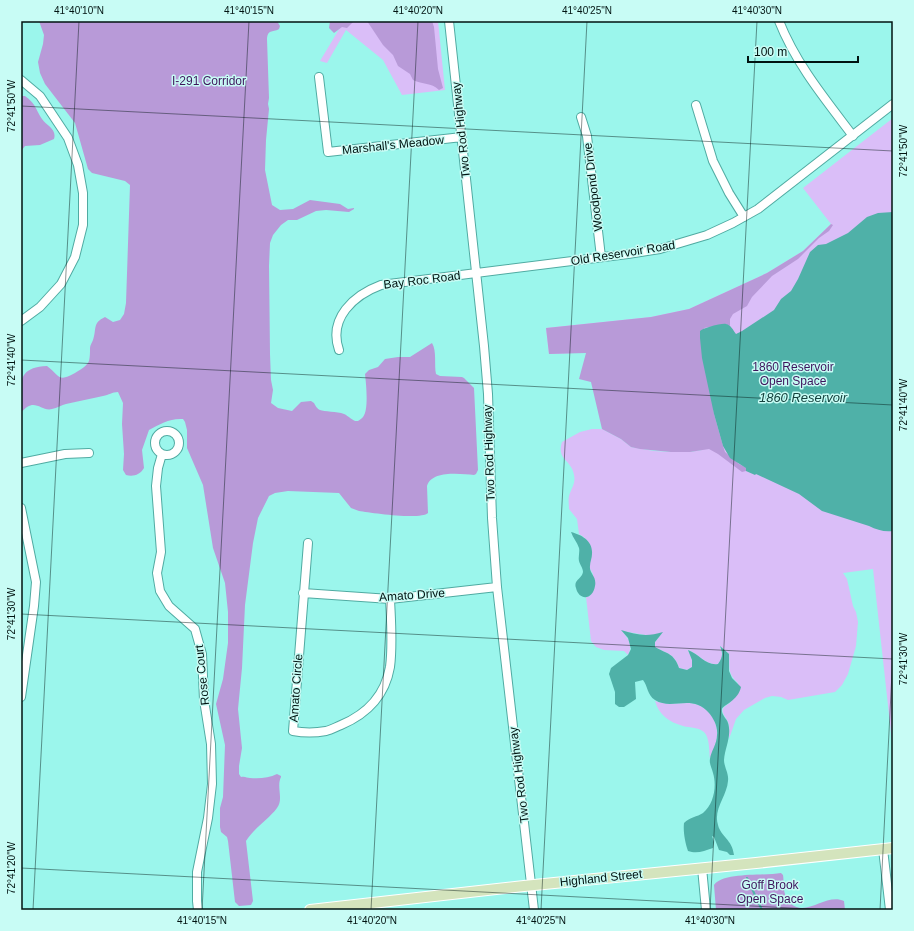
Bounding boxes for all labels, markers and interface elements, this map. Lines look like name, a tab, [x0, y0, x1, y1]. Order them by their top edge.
text: 41°40'10"N	[54, 5, 104, 16]
text: 41°40'15"N	[224, 5, 274, 16]
text: 41°40'20"N	[393, 5, 443, 16]
text: 41°40'25"N	[562, 5, 612, 16]
text: 41°40'30"N	[732, 5, 782, 16]
scale bar	[748, 38, 858, 64]
text: 100 m	[754, 45, 787, 59]
park label: I-291 Corridor	[172, 74, 246, 88]
text: 72°41'50"W	[6, 79, 17, 132]
street label: Two Rod Highway	[449, 81, 473, 179]
text: 72°41'50"W	[898, 124, 909, 177]
street label: Marshall's Meadow	[341, 133, 445, 157]
street label: Woodpond Drive	[581, 142, 605, 232]
street label: Old Reservoir Road	[570, 238, 676, 268]
street label: Bay Roc Road	[383, 268, 461, 292]
text: 72°41'40"W	[6, 333, 17, 386]
park label: 1860 Reservoir Open Space	[752, 360, 834, 388]
text: 72°41'40"W	[898, 378, 909, 431]
water label: 1860 Reservoir	[759, 390, 848, 405]
street label: Two Rod Highway	[480, 404, 498, 502]
street label: Amato Drive	[379, 586, 446, 604]
text: 72°41'30"W	[6, 587, 17, 640]
text: 72°41'30"W	[898, 632, 909, 685]
street label: Rose Court	[192, 643, 212, 706]
street label: Amato Circle	[287, 653, 305, 723]
street label: Two Rod Highway	[506, 726, 532, 824]
text: 72°41'20"W	[6, 841, 17, 894]
street label: Highland Street	[559, 867, 644, 889]
park label: Goff Brook Open Space	[737, 878, 804, 906]
text: 41°40'15"N	[177, 915, 227, 926]
text: 41°40'20"N	[347, 915, 397, 926]
text: 41°40'25"N	[516, 915, 566, 926]
text: 41°40'30"N	[685, 915, 735, 926]

